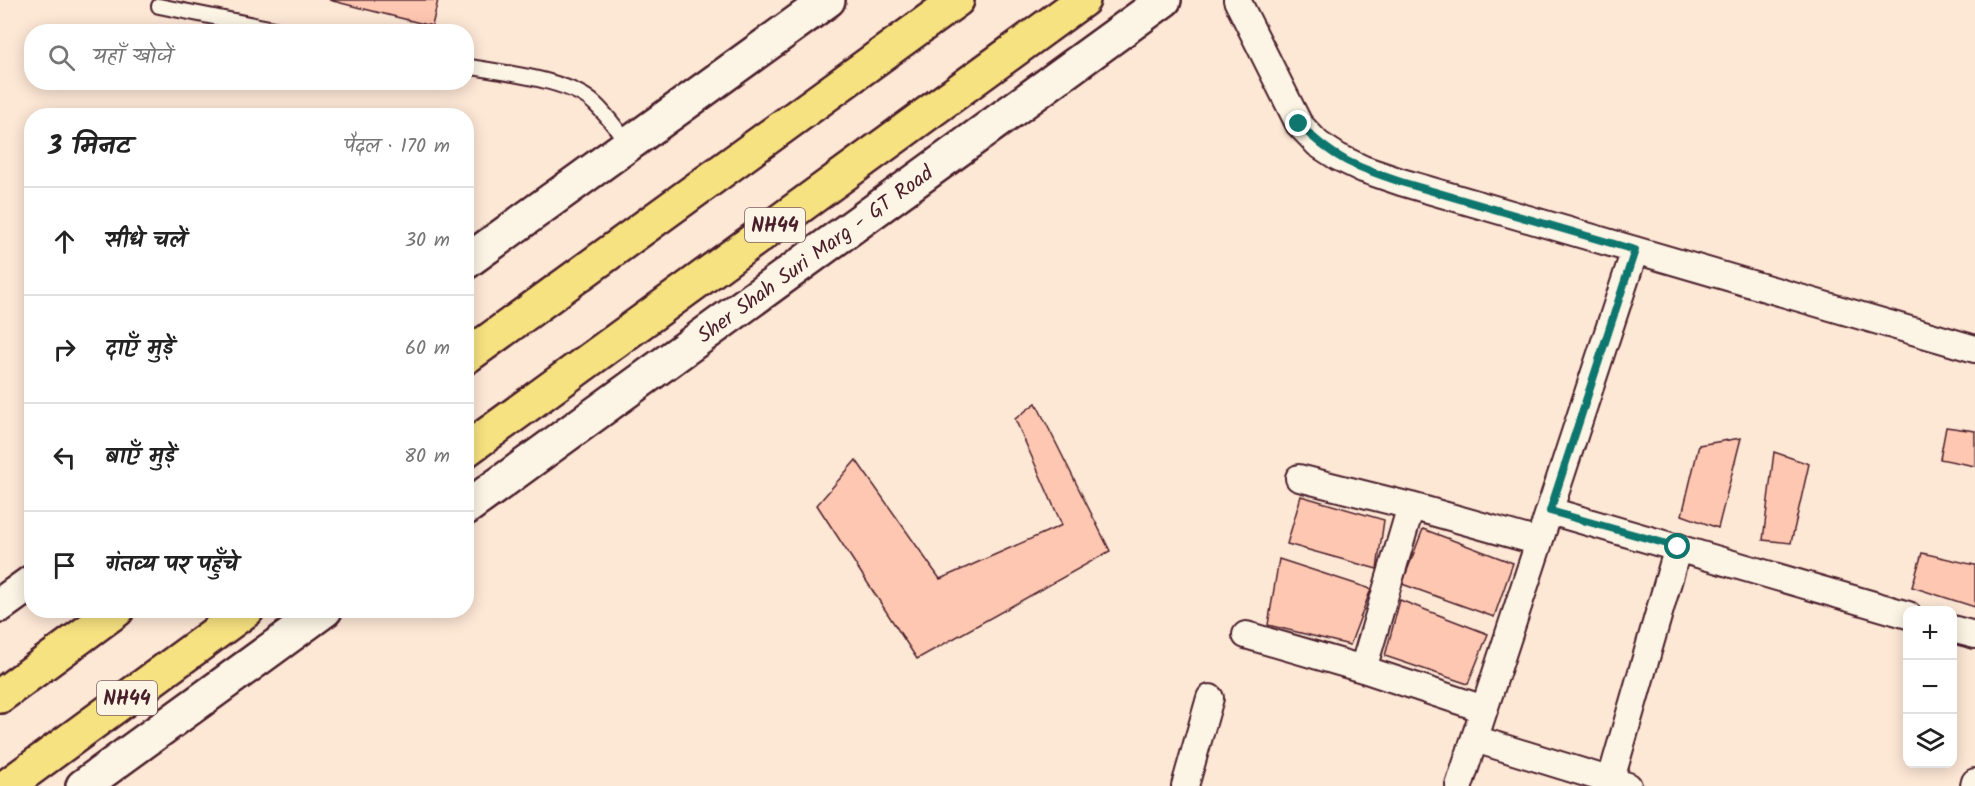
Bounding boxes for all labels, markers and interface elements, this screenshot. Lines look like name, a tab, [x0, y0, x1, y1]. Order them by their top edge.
search box	[24, 24, 474, 90]
text: यहाँ खोजें	[93, 40, 172, 75]
icon: search	[45, 41, 78, 74]
route end	[1285, 110, 1311, 136]
text: 3 मिनट	[48, 126, 131, 168]
text: पैदल · 170 m	[344, 131, 450, 163]
street label: Sher Shah Suri Marg - GT Road	[691, 158, 941, 352]
road number: NH44	[745, 208, 805, 242]
text: सीधे चलें	[105, 224, 186, 259]
icon: ahead	[48, 225, 81, 258]
text: 30 m	[405, 225, 450, 257]
text: दाएँ मुड़ें	[105, 332, 174, 367]
icon: right	[48, 333, 81, 366]
text: 60 m	[405, 333, 450, 365]
text: बाएँ मुड़ें	[105, 440, 176, 475]
icon: left	[48, 441, 81, 474]
text: 80 m	[404, 441, 450, 473]
route start	[1664, 533, 1690, 559]
text: गंतव्य पर पहुँचे	[105, 548, 238, 583]
icon: arrive	[48, 549, 81, 582]
map controls	[1903, 606, 1957, 768]
button: +	[1903, 606, 1957, 660]
button: −	[1903, 660, 1957, 714]
road number: NH44	[97, 681, 157, 715]
button: layers	[1903, 714, 1957, 768]

